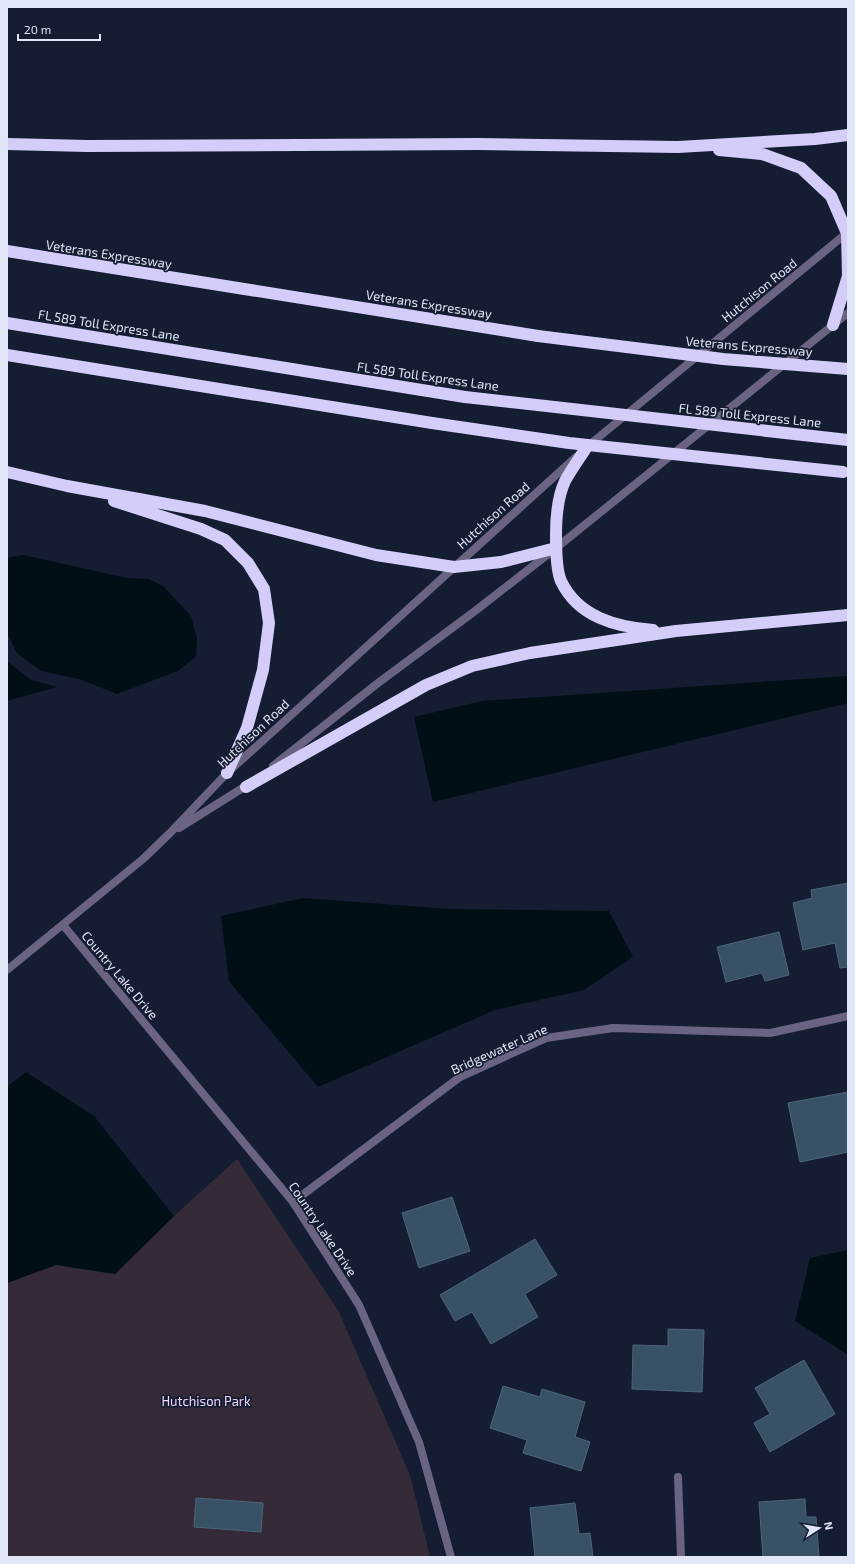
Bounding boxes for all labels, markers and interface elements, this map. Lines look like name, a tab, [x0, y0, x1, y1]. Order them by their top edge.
scale bar	[18, 16, 100, 42]
text: 20 m	[24, 22, 51, 36]
street label: Veterans Expressway	[45, 236, 173, 272]
street label: Hutchison Road	[718, 255, 800, 325]
street label: Veterans Expressway	[365, 286, 493, 322]
street label: FL 589 Toll Express Lane	[37, 306, 181, 344]
street label: Veterans Expressway	[685, 332, 813, 360]
street label: FL 589 Toll Express Lane	[356, 358, 500, 394]
street label: FL 589 Toll Express Lane	[678, 400, 822, 430]
street label: Hutchison Road	[453, 478, 533, 552]
street label: Hutchison Road	[214, 696, 292, 770]
street label: Country Lake Drive	[78, 928, 162, 1022]
street label: Bridgewater Lane	[448, 1021, 550, 1077]
street label: Country Lake Drive	[285, 1179, 361, 1279]
park label: Hutchison Park	[161, 1393, 251, 1409]
north arrow	[799, 1508, 839, 1548]
text: N	[822, 1521, 836, 1531]

